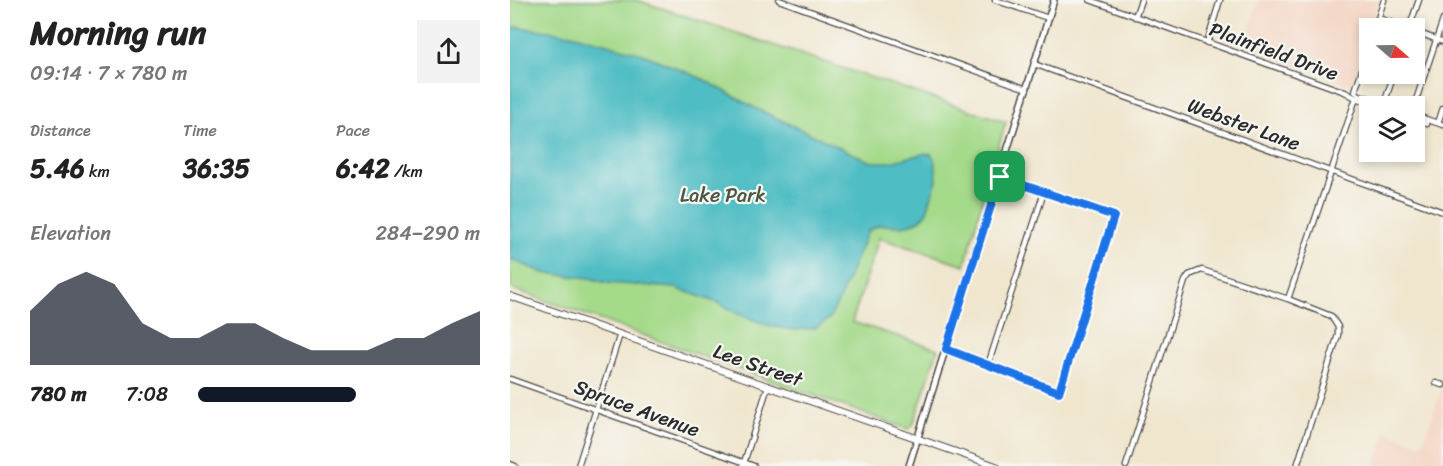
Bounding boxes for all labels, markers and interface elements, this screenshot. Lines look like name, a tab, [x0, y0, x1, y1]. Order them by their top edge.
text: Morning run	[30, 4, 206, 62]
street label: Plainfield Drive	[1204, 12, 1343, 91]
north arrow	[1359, 18, 1425, 84]
map controls	[1359, 18, 1425, 162]
button: share	[417, 20, 480, 83]
text: 09:14 · 7 × 780 m	[30, 56, 187, 91]
street label: Webster Lane	[1182, 88, 1305, 161]
button: layers	[1359, 96, 1425, 162]
text: Distance	[30, 116, 91, 145]
text: Time	[183, 116, 217, 145]
text: Pace	[336, 116, 370, 145]
text: 5.46	[30, 145, 85, 191]
text: 36:35	[183, 145, 250, 191]
text: 6:42	[336, 145, 390, 191]
pin	[974, 151, 1025, 202]
text: km	[85, 157, 110, 186]
text: /km	[390, 157, 423, 186]
icon: arrive	[983, 160, 1016, 193]
park label: Lake Park	[680, 178, 766, 213]
text: Elevation	[30, 216, 111, 251]
text: 284–290 m	[376, 216, 480, 251]
street label: Lee Street	[708, 334, 808, 397]
street label: Spruce Avenue	[569, 370, 705, 447]
text: 780 m	[30, 377, 87, 412]
text: 7:08	[126, 377, 168, 412]

